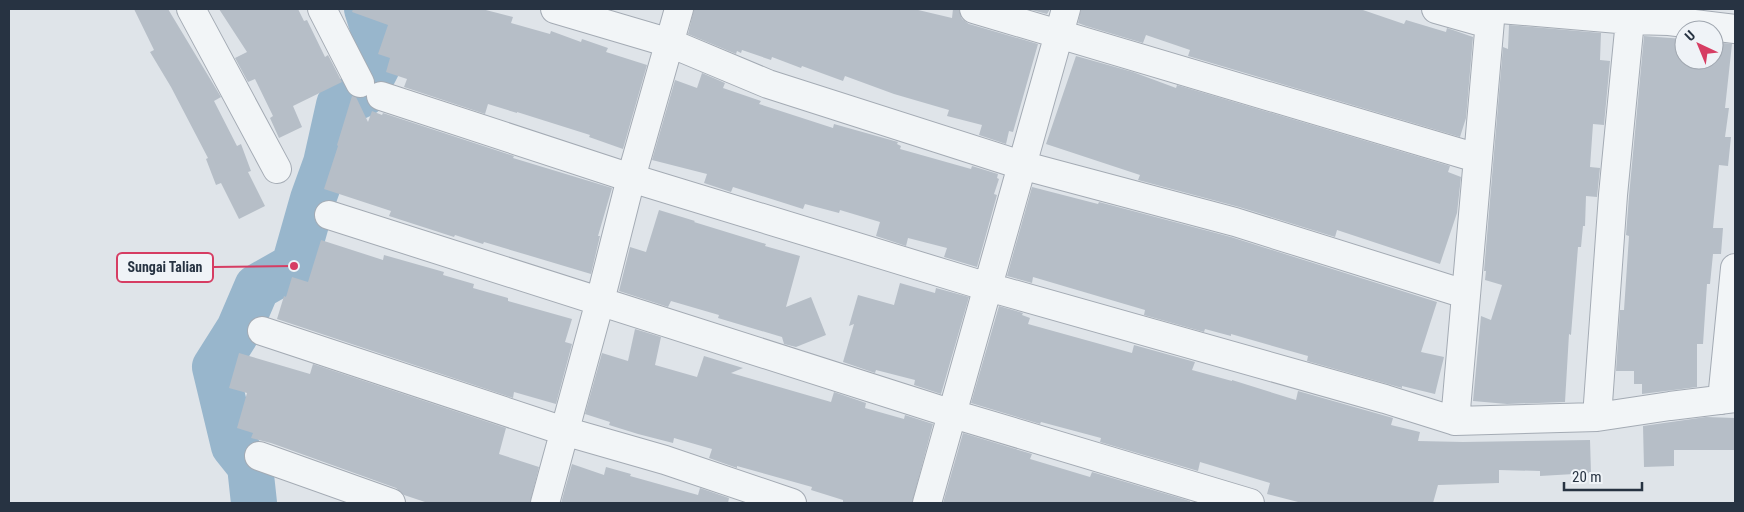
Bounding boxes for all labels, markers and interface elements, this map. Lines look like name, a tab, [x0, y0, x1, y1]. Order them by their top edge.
north arrow	[1674, 20, 1724, 70]
text: U	[1682, 27, 1698, 44]
callout: Sungai Talian	[117, 253, 213, 282]
text: Sungai Talian	[128, 259, 203, 275]
scale bar	[1564, 460, 1642, 492]
text: 20 m	[1572, 468, 1602, 486]

